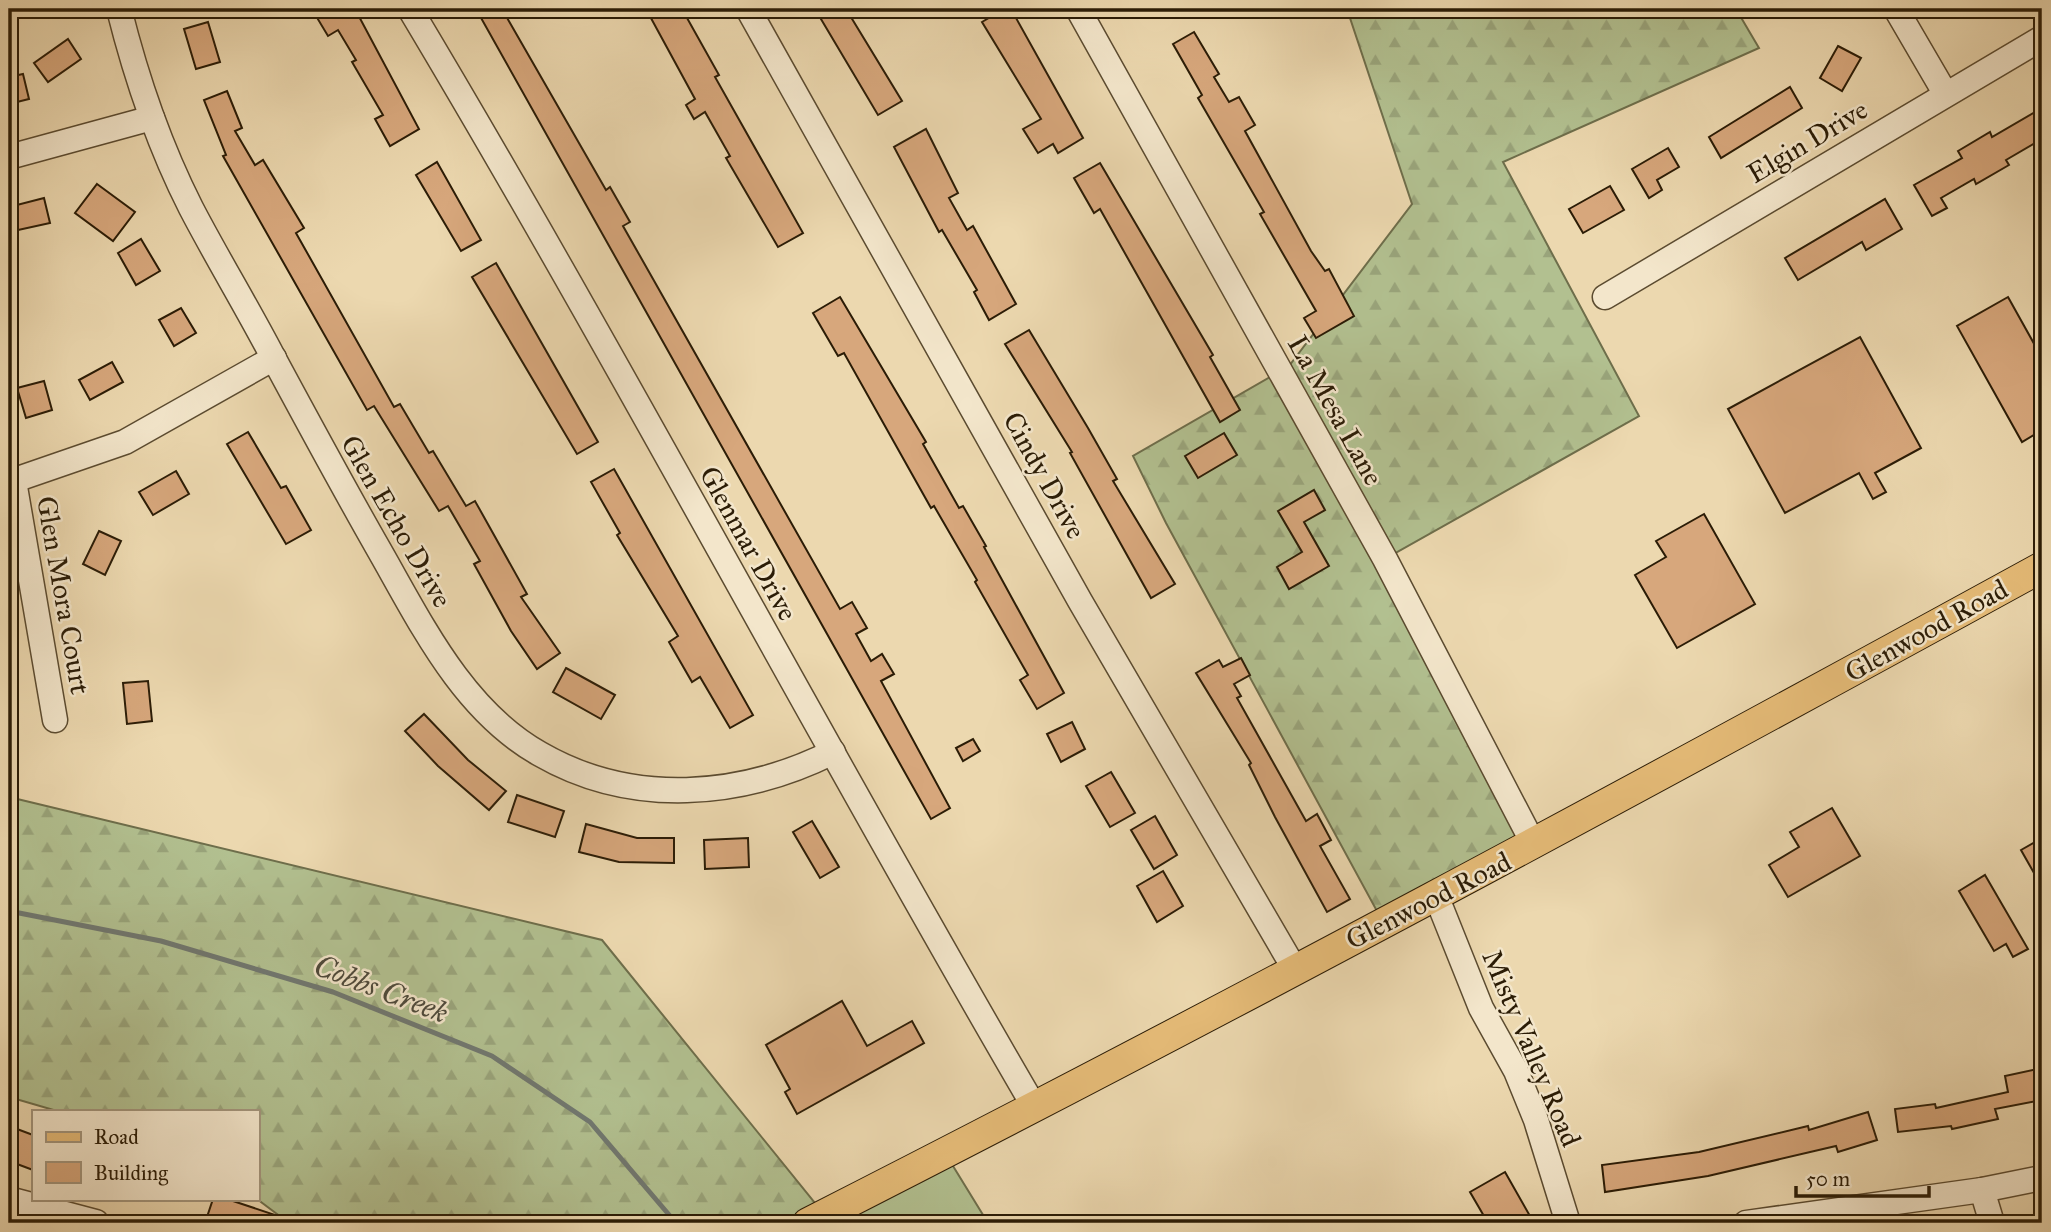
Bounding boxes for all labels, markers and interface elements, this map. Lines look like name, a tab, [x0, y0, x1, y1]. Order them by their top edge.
street label: Elgin Drive	[1741, 92, 1874, 191]
street label: La Mesa Lane	[1280, 329, 1391, 491]
street label: Cindy Drive	[995, 406, 1094, 545]
street label: Glen Echo Drive	[333, 429, 460, 614]
street label: Glenmar Drive	[692, 460, 805, 627]
street label: Glen Mora Court	[29, 493, 98, 697]
street label: Glenwood Road	[1839, 571, 2014, 690]
street label: Glenwood Road	[1340, 844, 1517, 957]
street label: Misty Valley Road	[1474, 945, 1589, 1152]
water label: Cobbs Creek	[309, 947, 453, 1031]
legend	[32, 1110, 259, 1200]
text: Road	[94, 1124, 139, 1150]
scale bar	[1796, 1155, 1928, 1199]
text: Building	[94, 1160, 168, 1186]
text: 50 m	[1806, 1166, 1851, 1192]

